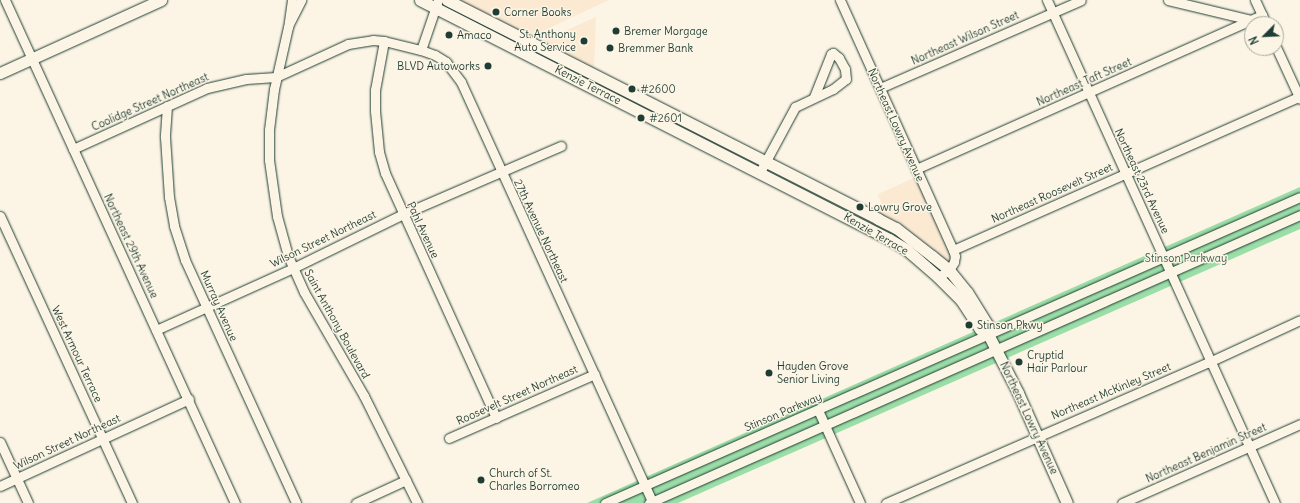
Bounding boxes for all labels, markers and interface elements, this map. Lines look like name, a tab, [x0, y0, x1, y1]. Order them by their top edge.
place label: Corner Books	[504, 5, 571, 19]
marker: Corner Books	[491, 7, 501, 17]
street label: Northeast Wilson Street	[909, 8, 1021, 68]
north arrow	[1244, 16, 1284, 56]
place label: Bremer Morgage	[624, 24, 708, 38]
marker: Bremer Morgage	[611, 26, 621, 36]
place label: Amaco	[457, 28, 492, 42]
place label: St. Anthony Auto Service	[514, 28, 576, 54]
marker: Amaco	[444, 30, 454, 40]
text: N	[1246, 34, 1262, 47]
marker: St. Anthony Auto Service	[579, 36, 589, 46]
place label: Bremmer Bank	[618, 41, 693, 55]
marker: Bremmer Bank	[605, 43, 615, 53]
street label: Northeast Taft Street	[1035, 55, 1133, 109]
place label: BLVD Autoworks	[397, 59, 480, 73]
marker: BLVD Autoworks	[483, 61, 493, 71]
street label: Kenzie Terrace	[553, 63, 623, 107]
street label: Northeast Lowry Avenue	[865, 66, 927, 184]
street label: Coolidge Street Northeast	[89, 70, 211, 134]
place label: #2600	[640, 82, 676, 96]
marker: #2600	[627, 84, 637, 94]
place label: #2601	[649, 111, 682, 125]
marker: #2601	[636, 113, 646, 123]
street label: Northeast 23rd Avenue	[1112, 126, 1172, 236]
street label: Northeast Roosevelt Street	[989, 160, 1115, 226]
street label: 27th Avenue Northeast	[511, 177, 571, 285]
street label: Northeast 29th Avenue	[101, 192, 161, 300]
street label: Pahl Avenue	[404, 200, 442, 260]
place label: Lowry Grove	[868, 200, 932, 214]
marker: Lowry Grove	[855, 202, 865, 212]
street label: Wilson Street Northeast	[268, 208, 378, 270]
street label: Kenzie Terrace	[841, 210, 911, 258]
park label: Stinson Parkway	[1145, 251, 1227, 265]
street label: Saint Anthony Boulevard	[301, 267, 373, 381]
street label: Murray Avenue	[197, 269, 241, 343]
street label: West Armour Terrace	[49, 304, 105, 404]
place label: Stinson Pkwy	[977, 318, 1043, 332]
marker: Stinson Pkwy	[964, 320, 974, 330]
place label: Cryptid Hair Parlour	[1027, 349, 1087, 375]
marker: Cryptid Hair Parlour	[1014, 357, 1024, 367]
place label: Hayden Grove Senior Living	[777, 360, 848, 386]
street label: Northeast Lowry Avenue	[997, 360, 1061, 476]
street label: Northeast McKinley Street	[1049, 360, 1173, 422]
street label: Roosevelt Street Northeast	[454, 362, 580, 428]
marker: Hayden Grove Senior Living	[764, 368, 774, 378]
street label: Stinson Parkway	[742, 390, 824, 434]
street label: Wilson Street Northeast	[12, 411, 122, 473]
street label: Northeast Benjamin Street	[1144, 420, 1268, 486]
place label: Church of St. Charles Borromeo	[489, 467, 580, 493]
marker: Church of St. Charles Borromeo	[476, 475, 486, 485]

